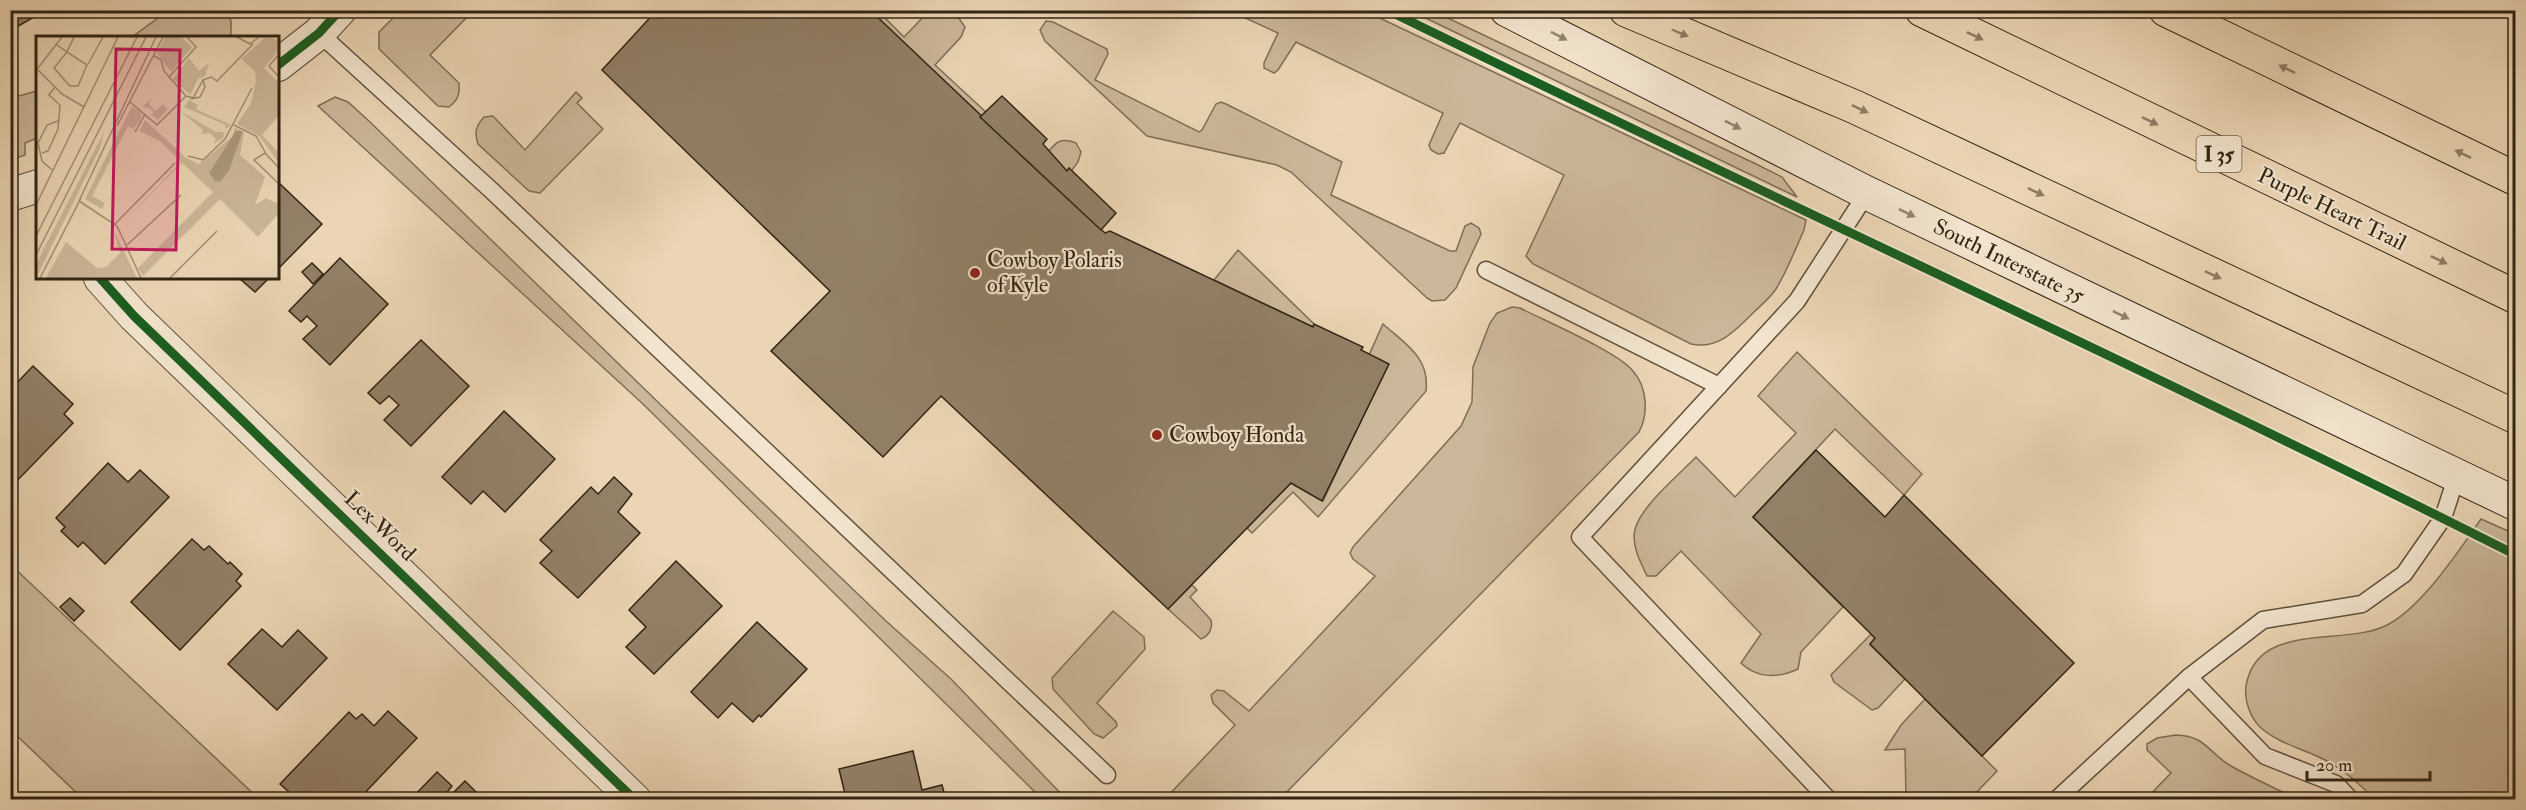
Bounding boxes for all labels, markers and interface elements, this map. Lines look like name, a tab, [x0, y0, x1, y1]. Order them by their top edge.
one-way arrow	[1672, 28, 1690, 38]
one-way arrow	[1966, 31, 1983, 41]
one-way arrow	[1551, 32, 1568, 41]
inset map	[36, 36, 279, 279]
one-way arrow	[2279, 65, 2296, 74]
one-way arrow	[1851, 105, 1868, 114]
one-way arrow	[2142, 116, 2159, 125]
one-way arrow	[1725, 120, 1742, 130]
road number: I 35	[2196, 136, 2242, 172]
one-way arrow	[2454, 149, 2471, 159]
street label: Purple Heart Trail	[2253, 161, 2411, 258]
one-way arrow	[2028, 187, 2045, 196]
one-way arrow	[1899, 208, 1916, 217]
street label: South Interstate 35	[1929, 212, 2090, 310]
place label: Cowboy Polaris of Kyle	[987, 246, 1122, 299]
one-way arrow	[2431, 256, 2448, 265]
marker: Cowboy Polaris of Kyle	[968, 266, 982, 280]
one-way arrow	[2205, 270, 2222, 279]
one-way arrow	[2113, 310, 2130, 319]
place label: Cowboy Honda	[1169, 421, 1305, 449]
marker: Cowboy Honda	[1150, 428, 1164, 442]
street label: Lex Word	[338, 485, 422, 567]
scale bar	[2307, 744, 2430, 782]
text: 20 m	[2316, 754, 2352, 777]

